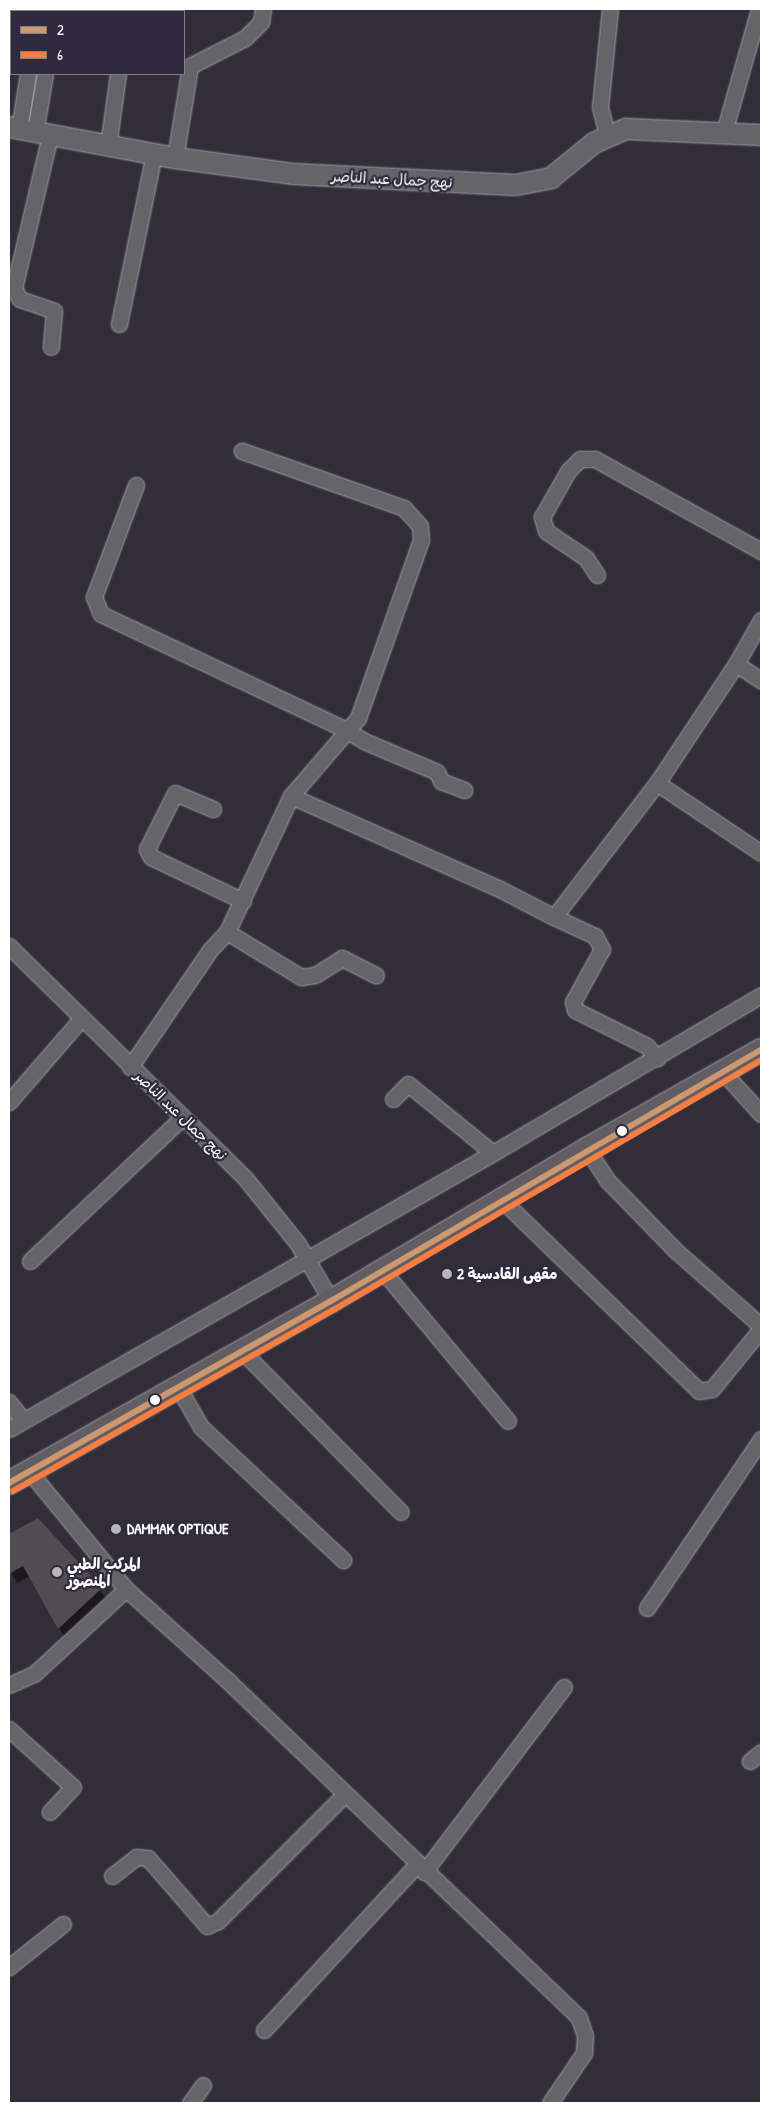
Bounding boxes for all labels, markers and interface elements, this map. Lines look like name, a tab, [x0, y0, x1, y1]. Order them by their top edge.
legend	[10, 10, 185, 75]
text: 2	[57, 19, 64, 40]
text: 6	[57, 44, 63, 65]
street label: نهج جمال عبد الناصر	[331, 167, 453, 191]
street label: نهج جمال عبد الناصر	[131, 1066, 231, 1164]
unlabelled marker	[617, 1126, 627, 1136]
place label: مقهى القادسية 2	[457, 1265, 557, 1283]
marker: مقهى القادسية 2	[441, 1268, 453, 1280]
unlabelled marker	[150, 1395, 160, 1405]
place label: DAMMAK OPTIQUE	[127, 1520, 229, 1538]
marker: DAMMAK OPTIQUE	[109, 1522, 123, 1536]
place label: المركب الطبي المنصور	[67, 1554, 141, 1589]
marker: المركب الطبي المنصور	[51, 1566, 63, 1578]

